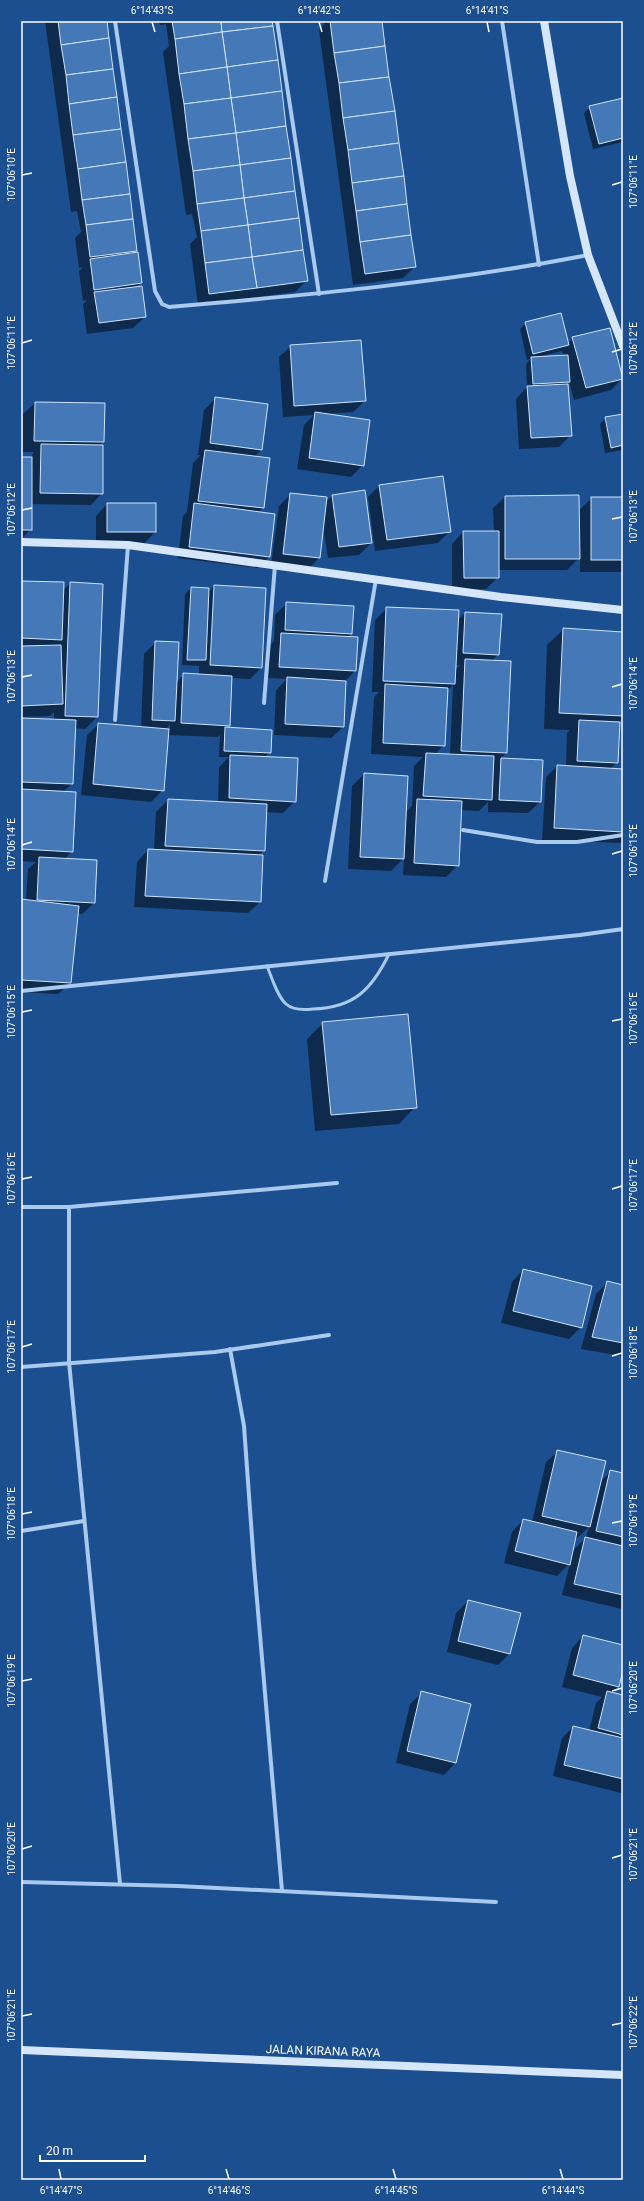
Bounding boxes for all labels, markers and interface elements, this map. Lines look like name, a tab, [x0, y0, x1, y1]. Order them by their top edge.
text: 6°14'43"S	[131, 5, 173, 16]
text: 6°14'42"S	[298, 5, 340, 16]
text: 6°14'41"S	[466, 5, 508, 16]
text: 107°06'10"E	[6, 148, 17, 202]
text: 107°06'11"E	[628, 155, 639, 209]
text: 107°06'11"E	[6, 316, 17, 370]
text: 107°06'12"E	[628, 322, 639, 376]
text: 107°06'12"E	[6, 483, 17, 537]
text: 107°06'13"E	[628, 490, 639, 544]
text: 107°06'13"E	[6, 650, 17, 704]
text: 107°06'14"E	[628, 657, 639, 711]
text: 107°06'14"E	[6, 818, 17, 872]
text: 107°06'15"E	[628, 824, 639, 878]
text: 107°06'15"E	[6, 985, 17, 1039]
text: 107°06'16"E	[628, 992, 639, 1046]
text: 107°06'16"E	[6, 1152, 17, 1206]
text: 107°06'17"E	[628, 1159, 639, 1213]
text: 107°06'17"E	[6, 1320, 17, 1374]
text: 107°06'18"E	[628, 1326, 639, 1380]
text: 107°06'18"E	[6, 1487, 17, 1541]
text: 107°06'19"E	[628, 1494, 639, 1548]
text: 107°06'19"E	[6, 1654, 17, 1708]
text: 107°06'20"E	[628, 1661, 639, 1715]
text: 107°06'20"E	[6, 1822, 17, 1876]
text: 107°06'21"E	[628, 1828, 639, 1882]
text: 107°06'21"E	[6, 1989, 17, 2043]
text: 107°06'22"E	[628, 1996, 639, 2050]
street label: JALAN KIRANA RAYA	[265, 2042, 381, 2060]
scale bar	[40, 2137, 145, 2163]
text: 20 m	[46, 2144, 73, 2158]
text: 6°14'47"S	[40, 2185, 82, 2196]
text: 6°14'46"S	[208, 2185, 250, 2196]
text: 6°14'45"S	[375, 2185, 417, 2196]
text: 6°14'44"S	[542, 2185, 584, 2196]

